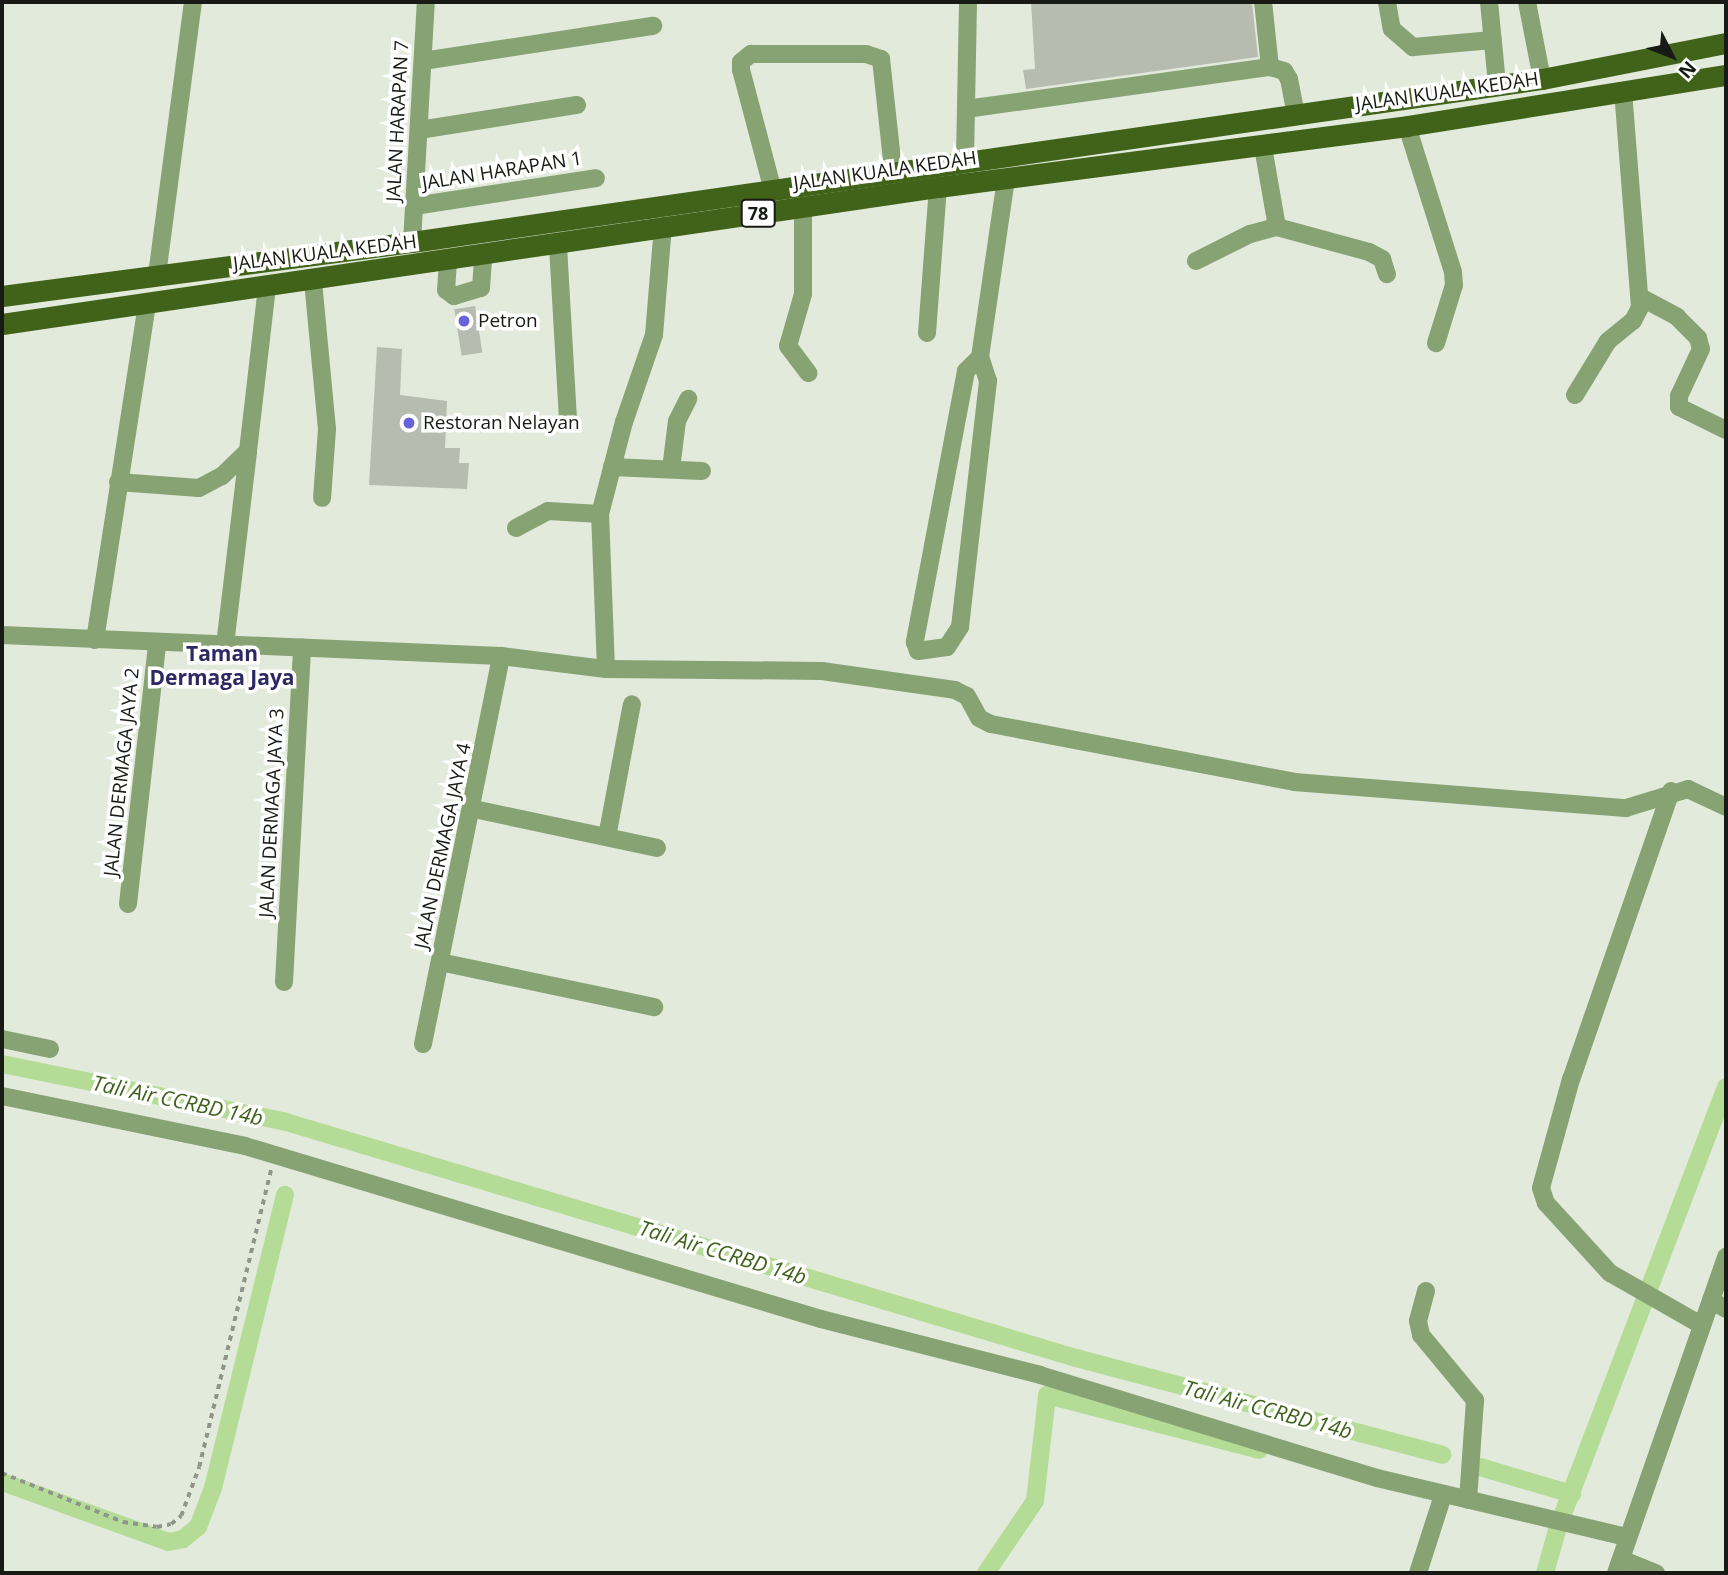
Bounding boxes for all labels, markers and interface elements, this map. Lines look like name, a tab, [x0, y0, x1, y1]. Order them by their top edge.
north arrow	[1637, 21, 1707, 91]
street label: JALAN HARAPAN 7	[382, 40, 414, 202]
text: N	[1673, 56, 1702, 84]
street label: JALAN KUALA KEDAH	[1354, 68, 1540, 116]
street label: JALAN HARAPAN 1	[420, 147, 584, 195]
street label: JALAN KUALA KEDAH	[792, 147, 978, 195]
road number: 78	[740, 198, 776, 228]
street label: JALAN KUALA KEDAH	[232, 230, 418, 276]
place label: Petron	[478, 310, 538, 332]
marker: Petron	[456, 313, 472, 329]
place label: Restoran Nelayan	[423, 412, 580, 434]
marker: Restoran Nelayan	[401, 415, 417, 431]
district label: Taman Dermaga Jaya	[149, 640, 295, 690]
street label: JALAN DERMAGA JAYA 2	[100, 666, 144, 878]
street label: JALAN DERMAGA JAYA 3	[255, 708, 289, 918]
street label: JALAN DERMAGA JAYA 4	[410, 741, 476, 951]
water label: Tali Air CCRBD 14b	[91, 1070, 265, 1130]
water label: Tali Air CCRBD 14b	[636, 1215, 810, 1289]
water label: Tali Air CCRBD 14b	[1181, 1374, 1355, 1444]

